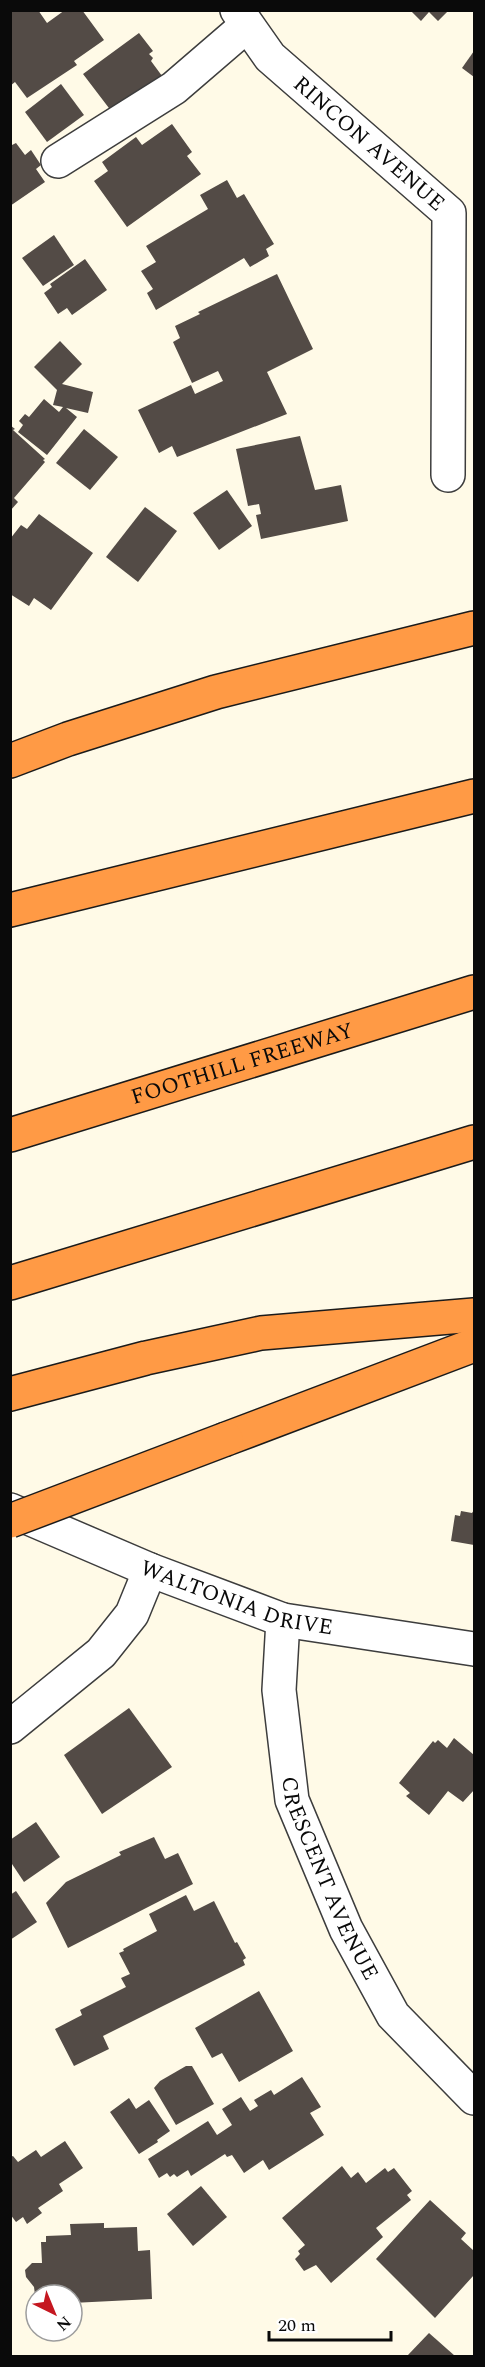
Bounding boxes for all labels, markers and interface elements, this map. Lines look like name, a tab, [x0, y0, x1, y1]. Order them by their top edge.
street label: RINCON AVENUE	[286, 68, 453, 219]
street label: FOOTHILL FREEWAY	[127, 1013, 358, 1113]
street label: WALTONIA DRIVE	[136, 1551, 335, 1644]
street label: CRESCENT AVENUE	[273, 1775, 387, 1986]
north arrow	[24, 2283, 84, 2343]
scale bar	[269, 2304, 390, 2342]
text: N	[51, 2310, 77, 2336]
text: 20 m	[278, 2312, 316, 2339]

